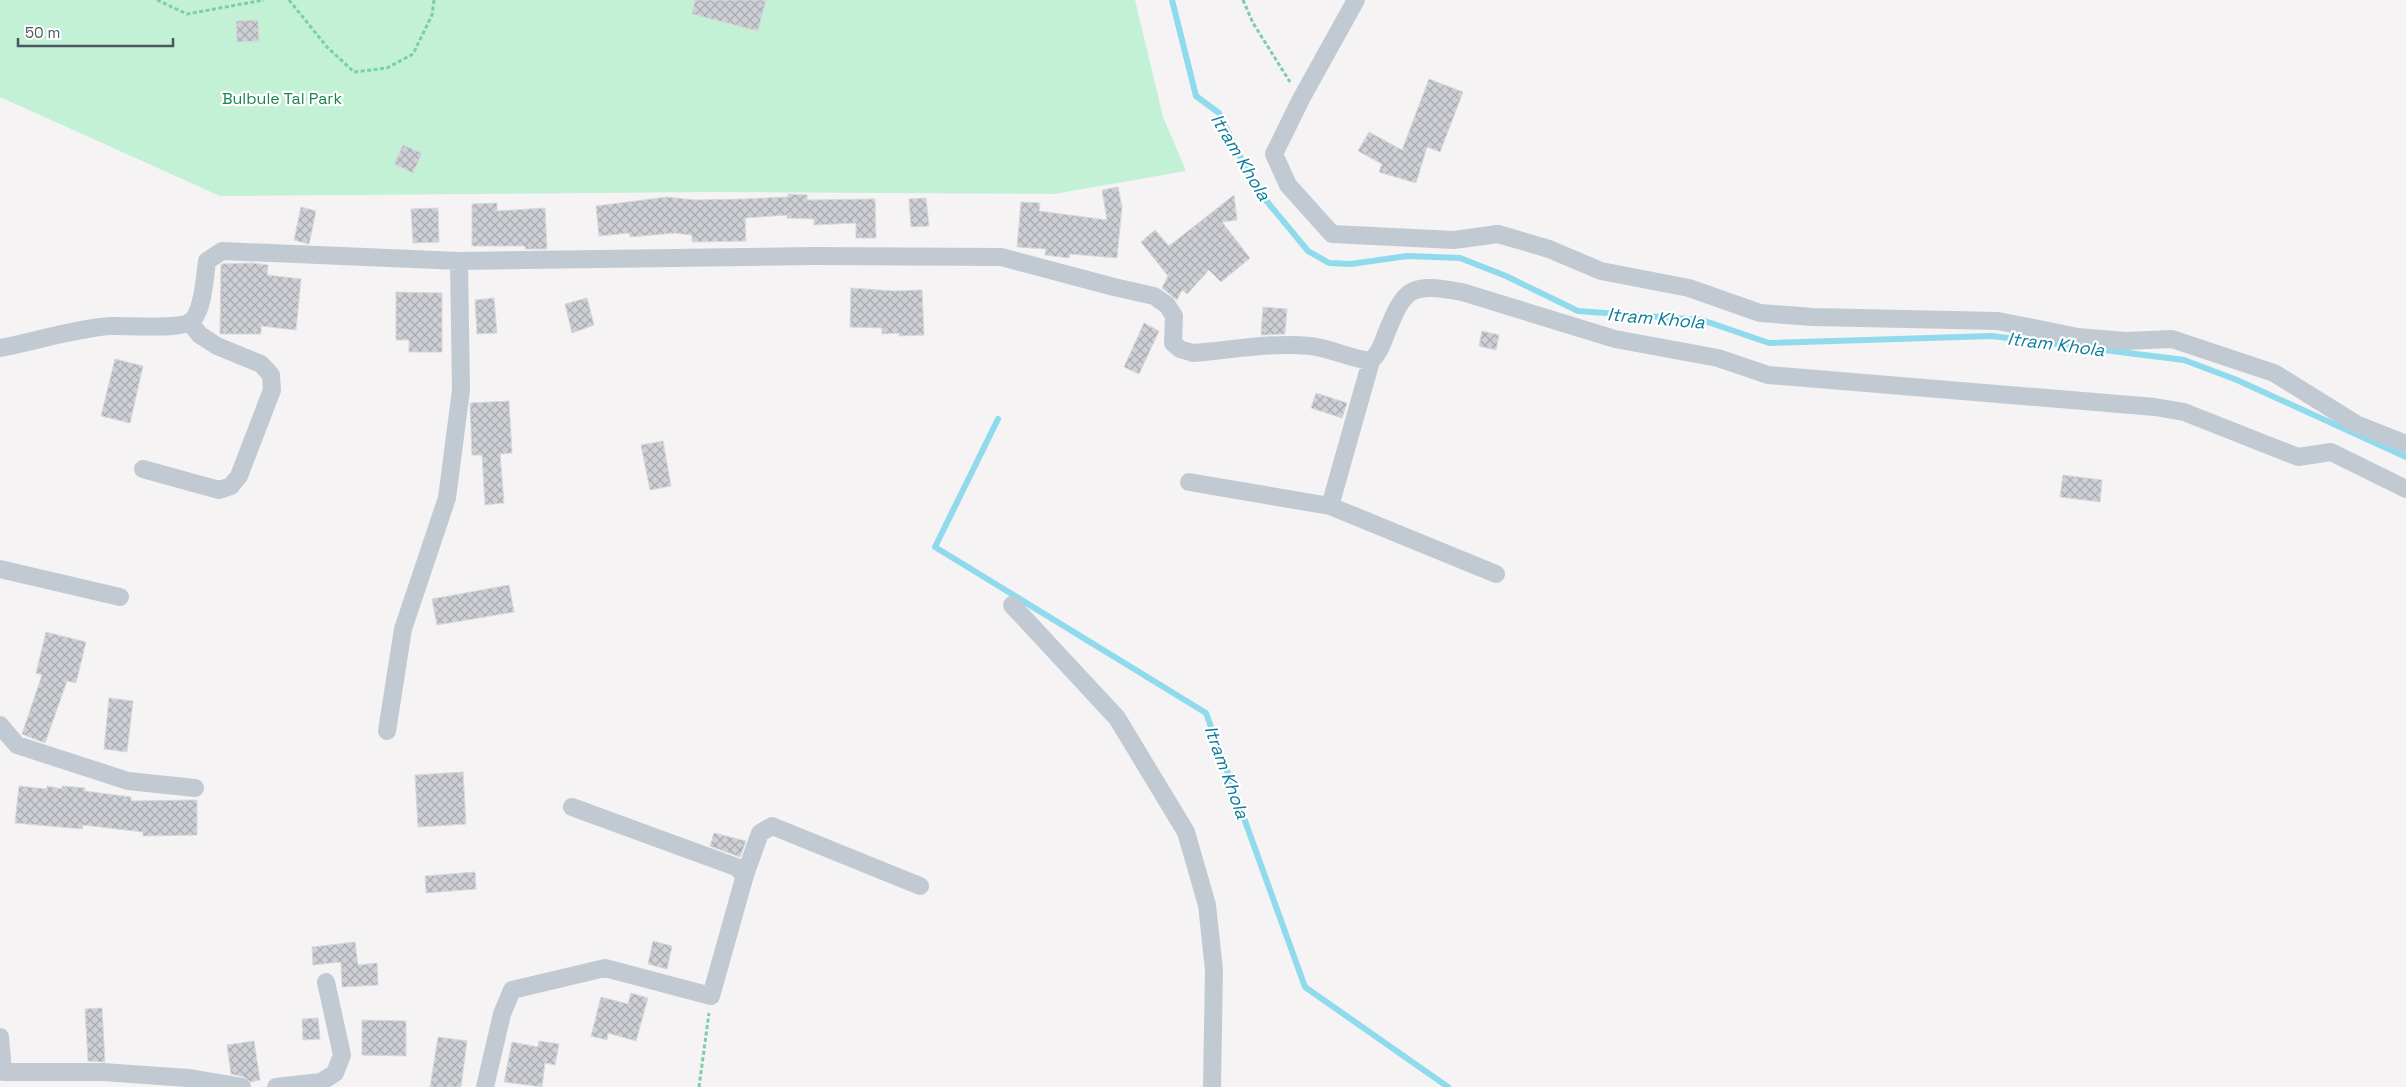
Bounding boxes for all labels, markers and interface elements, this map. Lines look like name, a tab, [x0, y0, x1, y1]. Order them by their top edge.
scale bar	[18, 15, 172, 47]
text: 50 m	[25, 23, 60, 42]
park label: Bulbule Tal Park	[222, 88, 342, 109]
water label: Itram Khola	[1206, 109, 1276, 205]
water label: Itram Khola	[1606, 302, 1706, 334]
water label: Itram Khola	[2006, 327, 2106, 361]
water label: Itram Khola	[1200, 722, 1255, 822]

